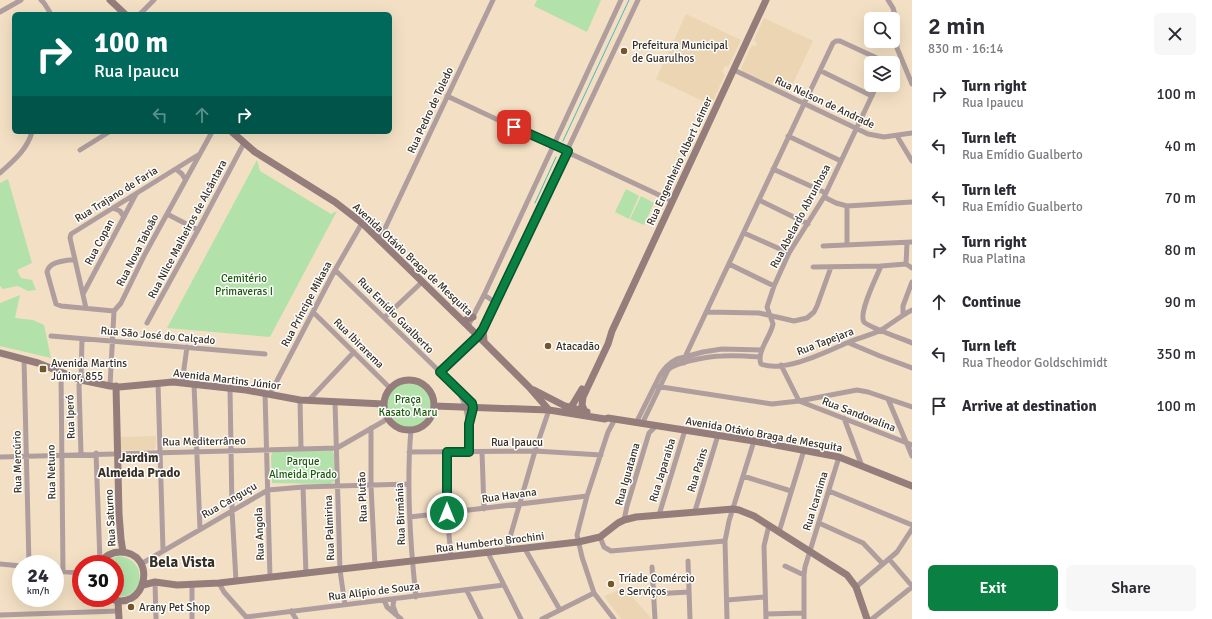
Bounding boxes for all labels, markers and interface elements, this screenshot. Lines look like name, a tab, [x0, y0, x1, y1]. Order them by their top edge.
text: 2 min	[928, 11, 985, 41]
map controls	[864, 12, 900, 92]
button: search	[864, 12, 900, 48]
button: close	[1154, 13, 1196, 55]
text: 100 m	[94, 26, 168, 60]
icon: right	[28, 28, 80, 80]
place label: Prefeitura Municipal de Guarulhos	[632, 39, 728, 65]
text: 830 m · 16:14	[928, 41, 1004, 57]
marker: Prefeitura Municipal de Guarulhos	[619, 46, 629, 56]
button: layers	[864, 56, 900, 92]
text: Rua Ipaucu	[94, 60, 179, 82]
street label: Rua Pedro de Toledo	[405, 65, 456, 155]
street label: Rua Nelson de Andrade	[773, 74, 877, 131]
text: Turn right	[962, 77, 1027, 95]
icon: right	[928, 83, 950, 105]
text: 100 m	[1156, 85, 1196, 103]
street label: Rua Engenheiro Albert Leimer	[644, 95, 715, 228]
text: Rua Ipaucu	[962, 95, 1024, 111]
icon: left	[149, 104, 171, 126]
icon: ahead	[191, 104, 213, 126]
icon: right	[233, 104, 255, 126]
pin	[497, 110, 531, 144]
icon: arrive	[503, 116, 525, 138]
text: Turn left	[962, 129, 1016, 147]
icon: left	[928, 135, 950, 157]
text: 40 m	[1165, 137, 1196, 155]
text: Rua Emídio Gualberto	[962, 147, 1083, 163]
street label: Rua Nilce Malheiros de Alcântara	[145, 157, 230, 301]
street label: Rua Abelardo Abrunhosa	[768, 162, 834, 270]
street label: Rua Trajano de Faria	[72, 163, 160, 225]
text: Turn left	[962, 181, 1016, 199]
icon: left	[928, 187, 950, 209]
text: 70 m	[1165, 189, 1196, 207]
text: Rua Emídio Gualberto	[962, 199, 1083, 215]
street label: Avenida Otávio Braga de Mesquita	[350, 200, 476, 319]
street label: Rua Nova Taboão	[114, 212, 161, 289]
street label: Rua Copan	[82, 217, 117, 267]
text: Turn right	[962, 233, 1027, 251]
icon: right	[928, 239, 950, 261]
text: 80 m	[1165, 241, 1196, 259]
text: Rua Platina	[962, 251, 1026, 267]
street label: Rua Príncipe Mikasa	[278, 259, 335, 349]
park label: Cemitério Primaveras I	[215, 272, 273, 298]
street label: Rua Emídio Gualberto	[355, 275, 437, 356]
icon: ahead	[928, 291, 950, 313]
text: Continue	[962, 293, 1021, 311]
text: 90 m	[1165, 293, 1196, 311]
street label: Rua Ibirarema	[331, 316, 387, 371]
street label: Rua São José do Calçado	[100, 324, 216, 347]
street label: Rua Tapejara	[795, 324, 856, 358]
text: Turn left	[962, 337, 1016, 355]
place label: Atacadão	[556, 340, 600, 353]
marker: Atacadão	[543, 341, 553, 351]
icon: left	[928, 343, 950, 365]
text: 350 m	[1156, 345, 1196, 363]
text: Rua Theodor Goldschimidt	[962, 355, 1108, 371]
place label: Avenida Martins Júnior, 855	[51, 357, 127, 383]
marker: Avenida Martins Júnior, 855	[38, 364, 48, 374]
street label: Avenida Martins Júnior	[172, 366, 281, 393]
park label: Praça Kasato Maru	[379, 393, 437, 419]
street label: Rua Iperó	[63, 394, 78, 439]
street label: Rua Sandovalina	[820, 394, 898, 435]
icon: arrive	[928, 395, 950, 417]
text: Arrive at destination	[962, 397, 1097, 415]
text: 100 m	[1156, 397, 1196, 415]
street label: Avenida Otávio Braga de Mesquita	[684, 414, 844, 455]
street label: Rua Mercúrio	[10, 430, 25, 493]
street label: Rua Mediterrâneo	[162, 434, 246, 449]
street label: Rua Ipaucu	[491, 436, 543, 449]
street label: Rua Japaraiba	[647, 436, 678, 504]
street label: Rua Iguatama	[612, 441, 643, 507]
street label: Rua Netuno	[45, 444, 58, 500]
street label: Rua Pains	[685, 446, 710, 494]
district label: Jardim Almeida Prado	[98, 450, 180, 481]
park label: Parque Almeida Prado	[269, 455, 337, 481]
street label: Rua Icaraima	[800, 470, 831, 532]
street label: Rua Plutão	[355, 471, 370, 523]
street label: Rua Canguçu	[199, 479, 259, 521]
street label: Rua Birmânia	[393, 482, 408, 546]
street label: Rua Havana	[481, 485, 538, 506]
street label: Rua Saturno	[102, 489, 118, 547]
position arrow	[426, 492, 468, 534]
street label: Rua Palmirina	[322, 494, 337, 561]
street label: Rua Angola	[252, 507, 267, 561]
street label: Rua Humberto Brochini	[435, 529, 545, 556]
district label: Bela Vista	[149, 553, 215, 571]
speed limit sign: 30	[72, 555, 124, 607]
text: 24	[27, 563, 49, 588]
button: Exit	[928, 565, 1058, 611]
button: Share	[1066, 565, 1196, 611]
place label: Tríade Comércio e Serviços	[619, 572, 695, 598]
street label: Rua Alípio de Souza	[328, 579, 421, 604]
marker: Tríade Comércio e Serviços	[606, 579, 616, 589]
text: km/h	[27, 585, 49, 597]
place label: Arany Pet Shop	[139, 601, 210, 614]
marker: Arany Pet Shop	[126, 602, 136, 612]

